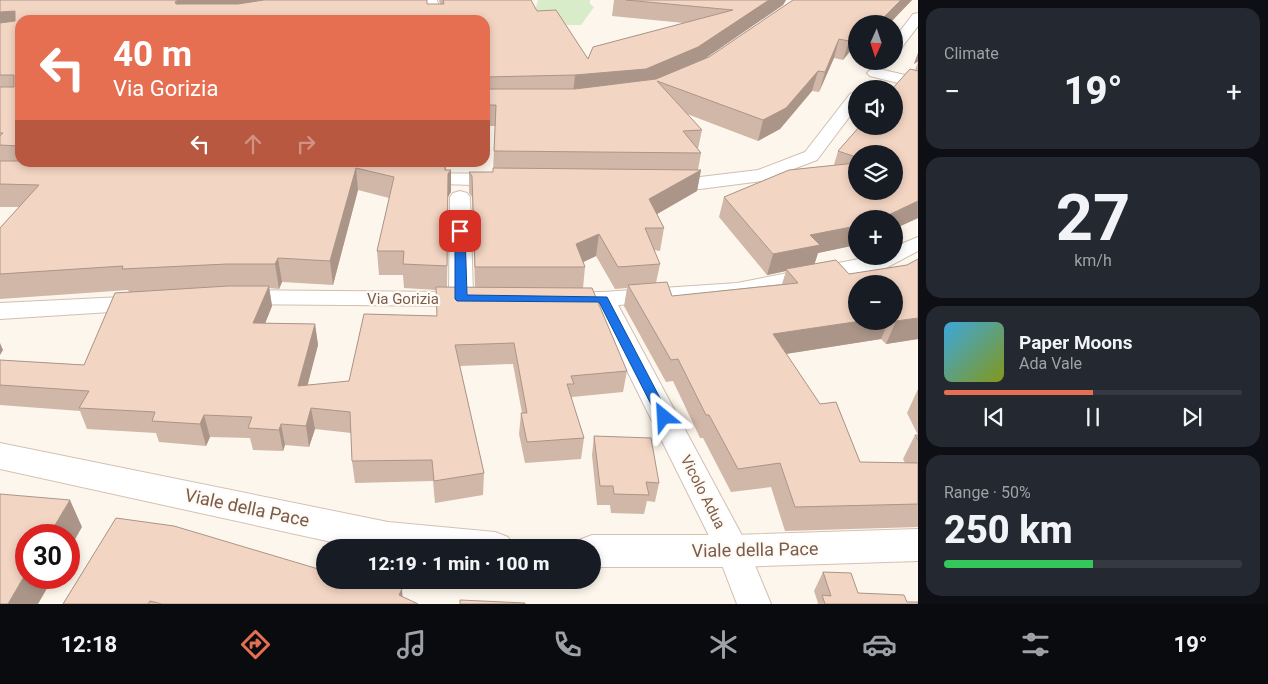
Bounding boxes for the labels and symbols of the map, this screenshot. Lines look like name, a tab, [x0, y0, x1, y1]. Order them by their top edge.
north arrow	[848, 15, 902, 70]
pin	[439, 210, 481, 252]
street label: Via Gorizia	[367, 290, 439, 308]
position arrow	[637, 390, 689, 442]
street label: Vicolo Adua	[677, 452, 729, 532]
street label: Viale della Pace	[183, 484, 311, 531]
speed limit sign: 30	[15, 524, 80, 589]
street label: Viale della Pace	[691, 538, 819, 561]

